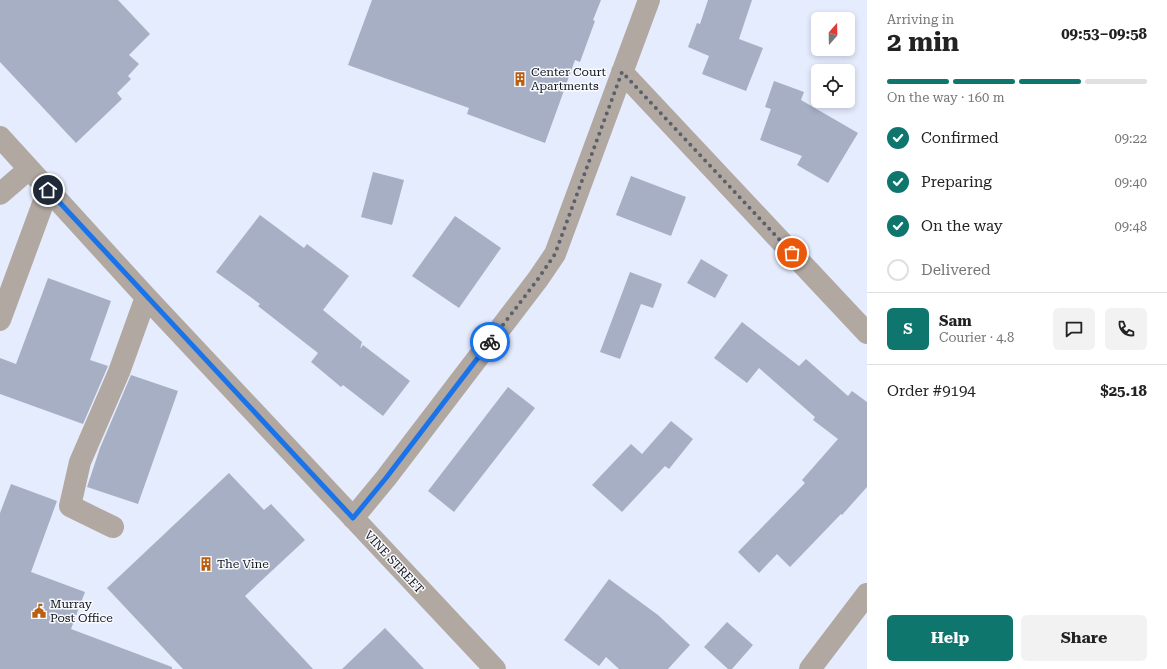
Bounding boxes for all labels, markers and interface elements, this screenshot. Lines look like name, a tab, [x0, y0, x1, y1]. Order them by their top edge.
north arrow	[811, 12, 855, 56]
map controls	[811, 12, 855, 108]
text: Arriving in	[887, 12, 954, 27]
text: 09:53–09:58	[1061, 25, 1147, 43]
text: 2 min	[887, 27, 959, 57]
button: locate	[811, 64, 855, 108]
place label: Center Court Apartments	[531, 65, 607, 93]
building icon: Center Court Apartments	[512, 71, 528, 87]
text: On the way · 160 m	[887, 90, 1004, 105]
icon: check	[887, 127, 909, 149]
text: Confirmed	[921, 129, 999, 147]
text: 09:22	[1115, 131, 1147, 146]
icon: check	[887, 171, 909, 193]
pin	[31, 173, 65, 207]
text: Preparing	[921, 173, 992, 191]
text: 09:40	[1115, 175, 1147, 190]
icon: home	[37, 179, 59, 201]
icon: check	[887, 215, 909, 237]
text: On the way	[921, 217, 1003, 235]
text: 09:48	[1115, 219, 1147, 234]
pin	[775, 236, 809, 270]
icon: bag	[781, 242, 803, 264]
text: Delivered	[921, 261, 991, 279]
button: chat	[1053, 308, 1095, 350]
button: phone	[1105, 308, 1147, 350]
text: Sam	[939, 312, 972, 330]
text: S	[903, 320, 913, 338]
courier	[470, 322, 510, 362]
text: Courier · 4.8	[939, 330, 1014, 345]
icon: bike	[479, 331, 501, 353]
text: Order #9194	[887, 382, 976, 400]
text: $25.18	[1100, 382, 1147, 400]
street label: VINE STREET	[362, 528, 426, 596]
building icon: The Vine	[198, 556, 214, 572]
place label: The Vine	[217, 557, 269, 571]
place label: Murray Post Office	[50, 597, 113, 625]
public building icon: Murray Post Office	[31, 603, 47, 619]
button: Help	[887, 615, 1013, 661]
button: Share	[1021, 615, 1147, 661]

